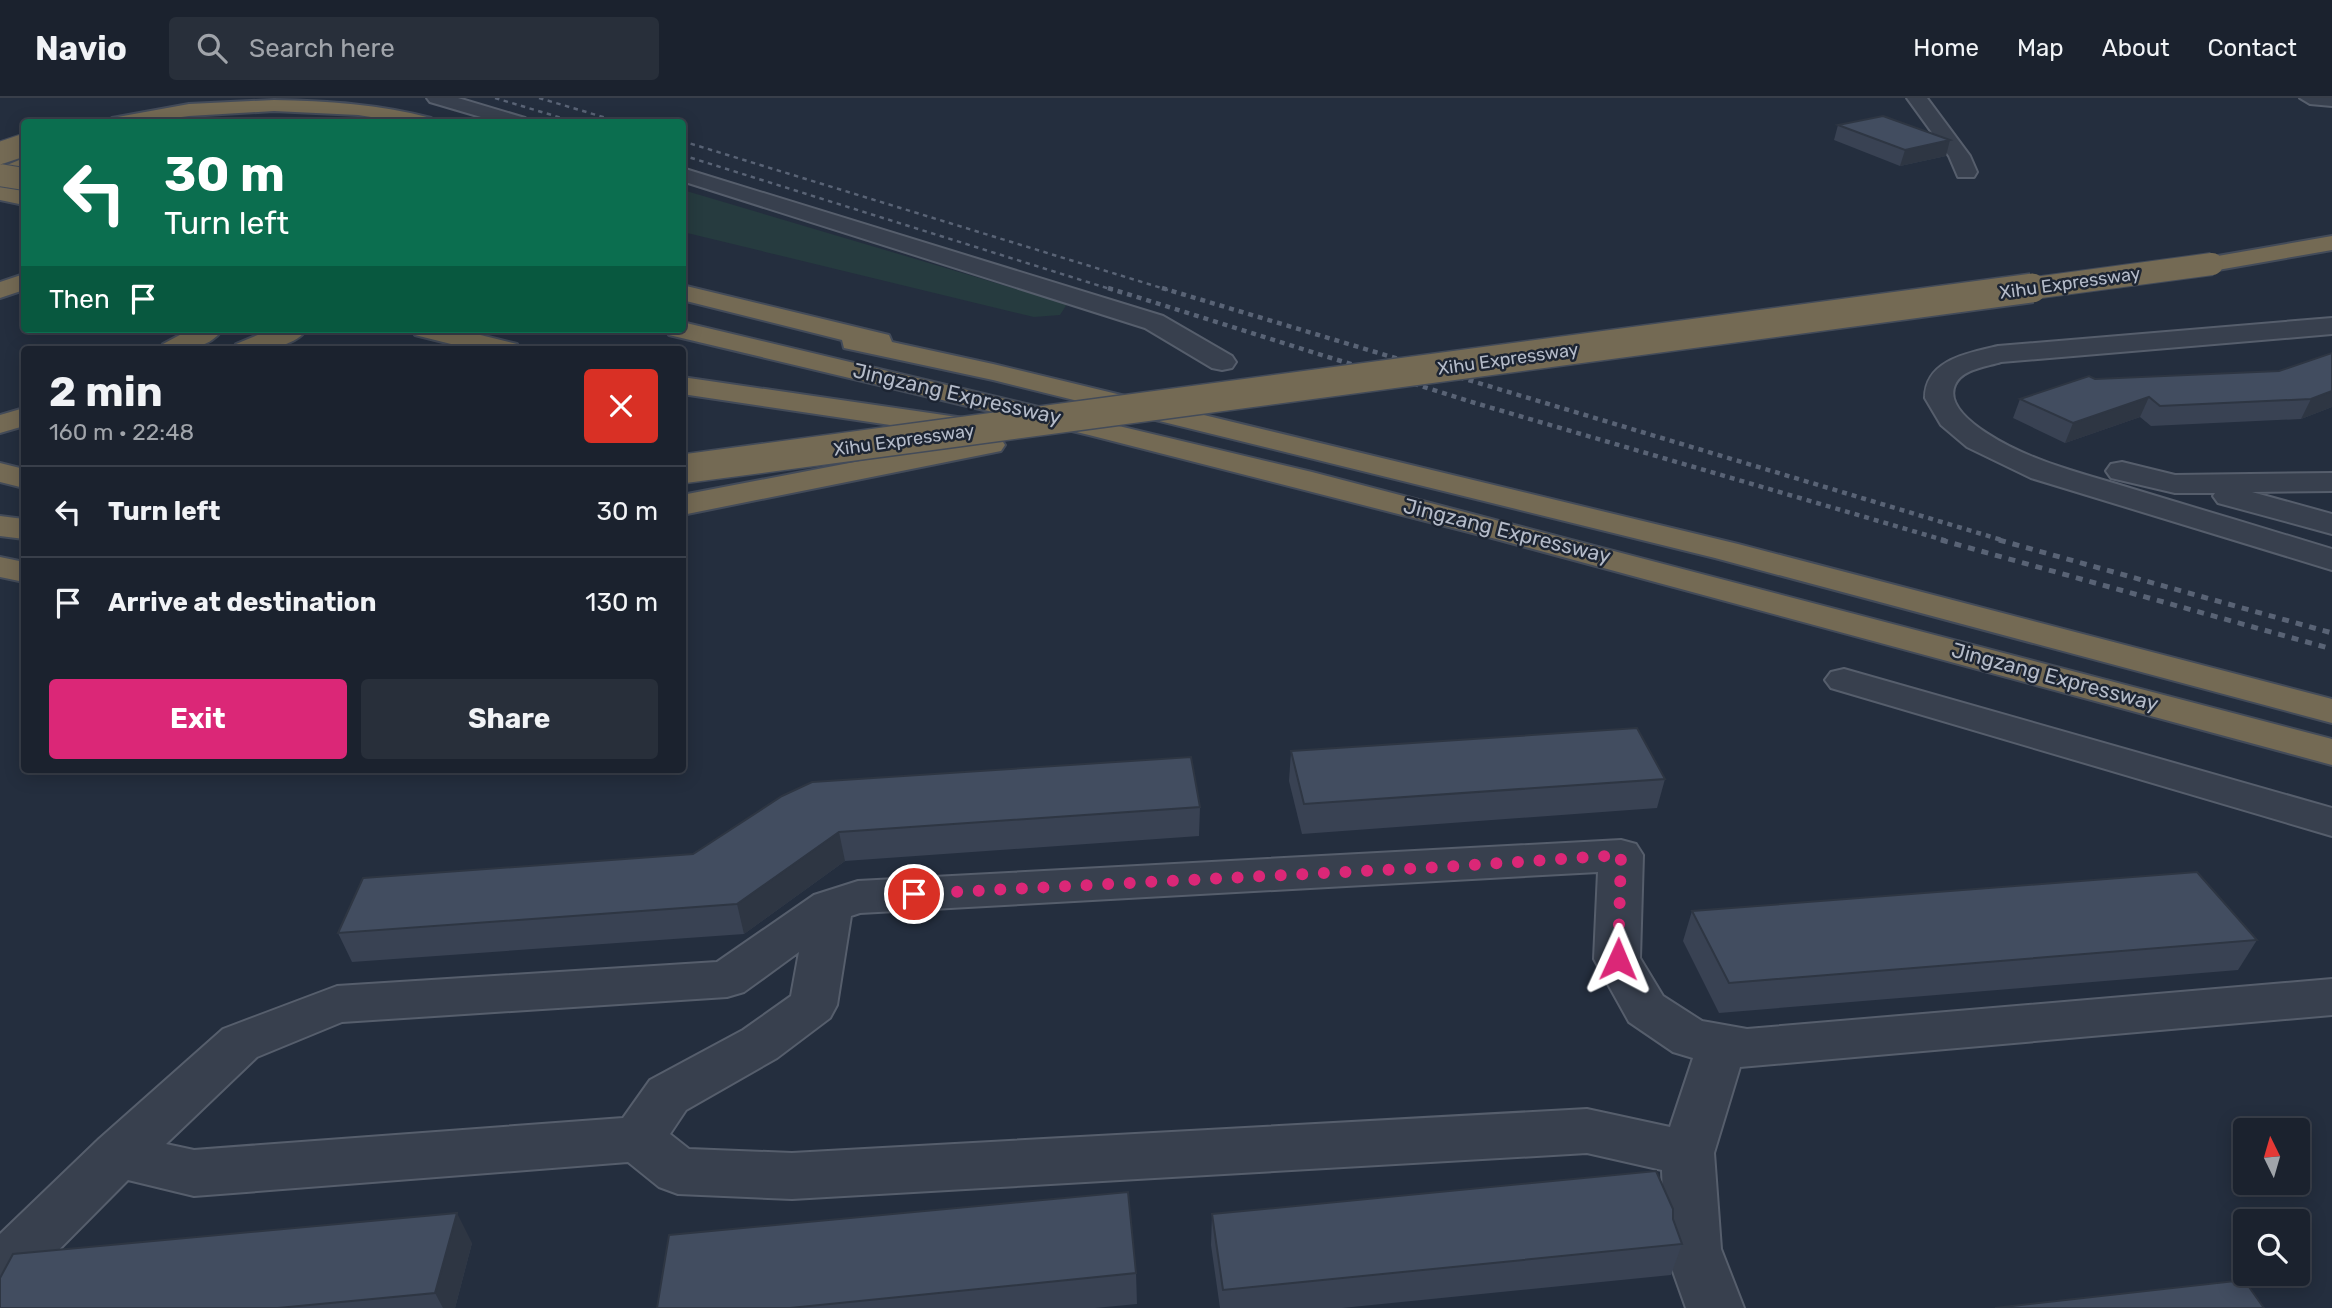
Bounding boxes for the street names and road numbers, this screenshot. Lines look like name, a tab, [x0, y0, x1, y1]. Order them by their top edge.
street label: Xihu Expressway	[1998, 262, 2142, 304]
street label: Xihu Expressway	[1436, 338, 1580, 380]
street label: Jingzang Expressway	[851, 357, 1064, 430]
street label: Xihu Expressway	[832, 419, 976, 461]
street label: Jingzang Expressway	[1401, 493, 1614, 569]
street label: Jingzang Expressway	[1949, 637, 2162, 716]

